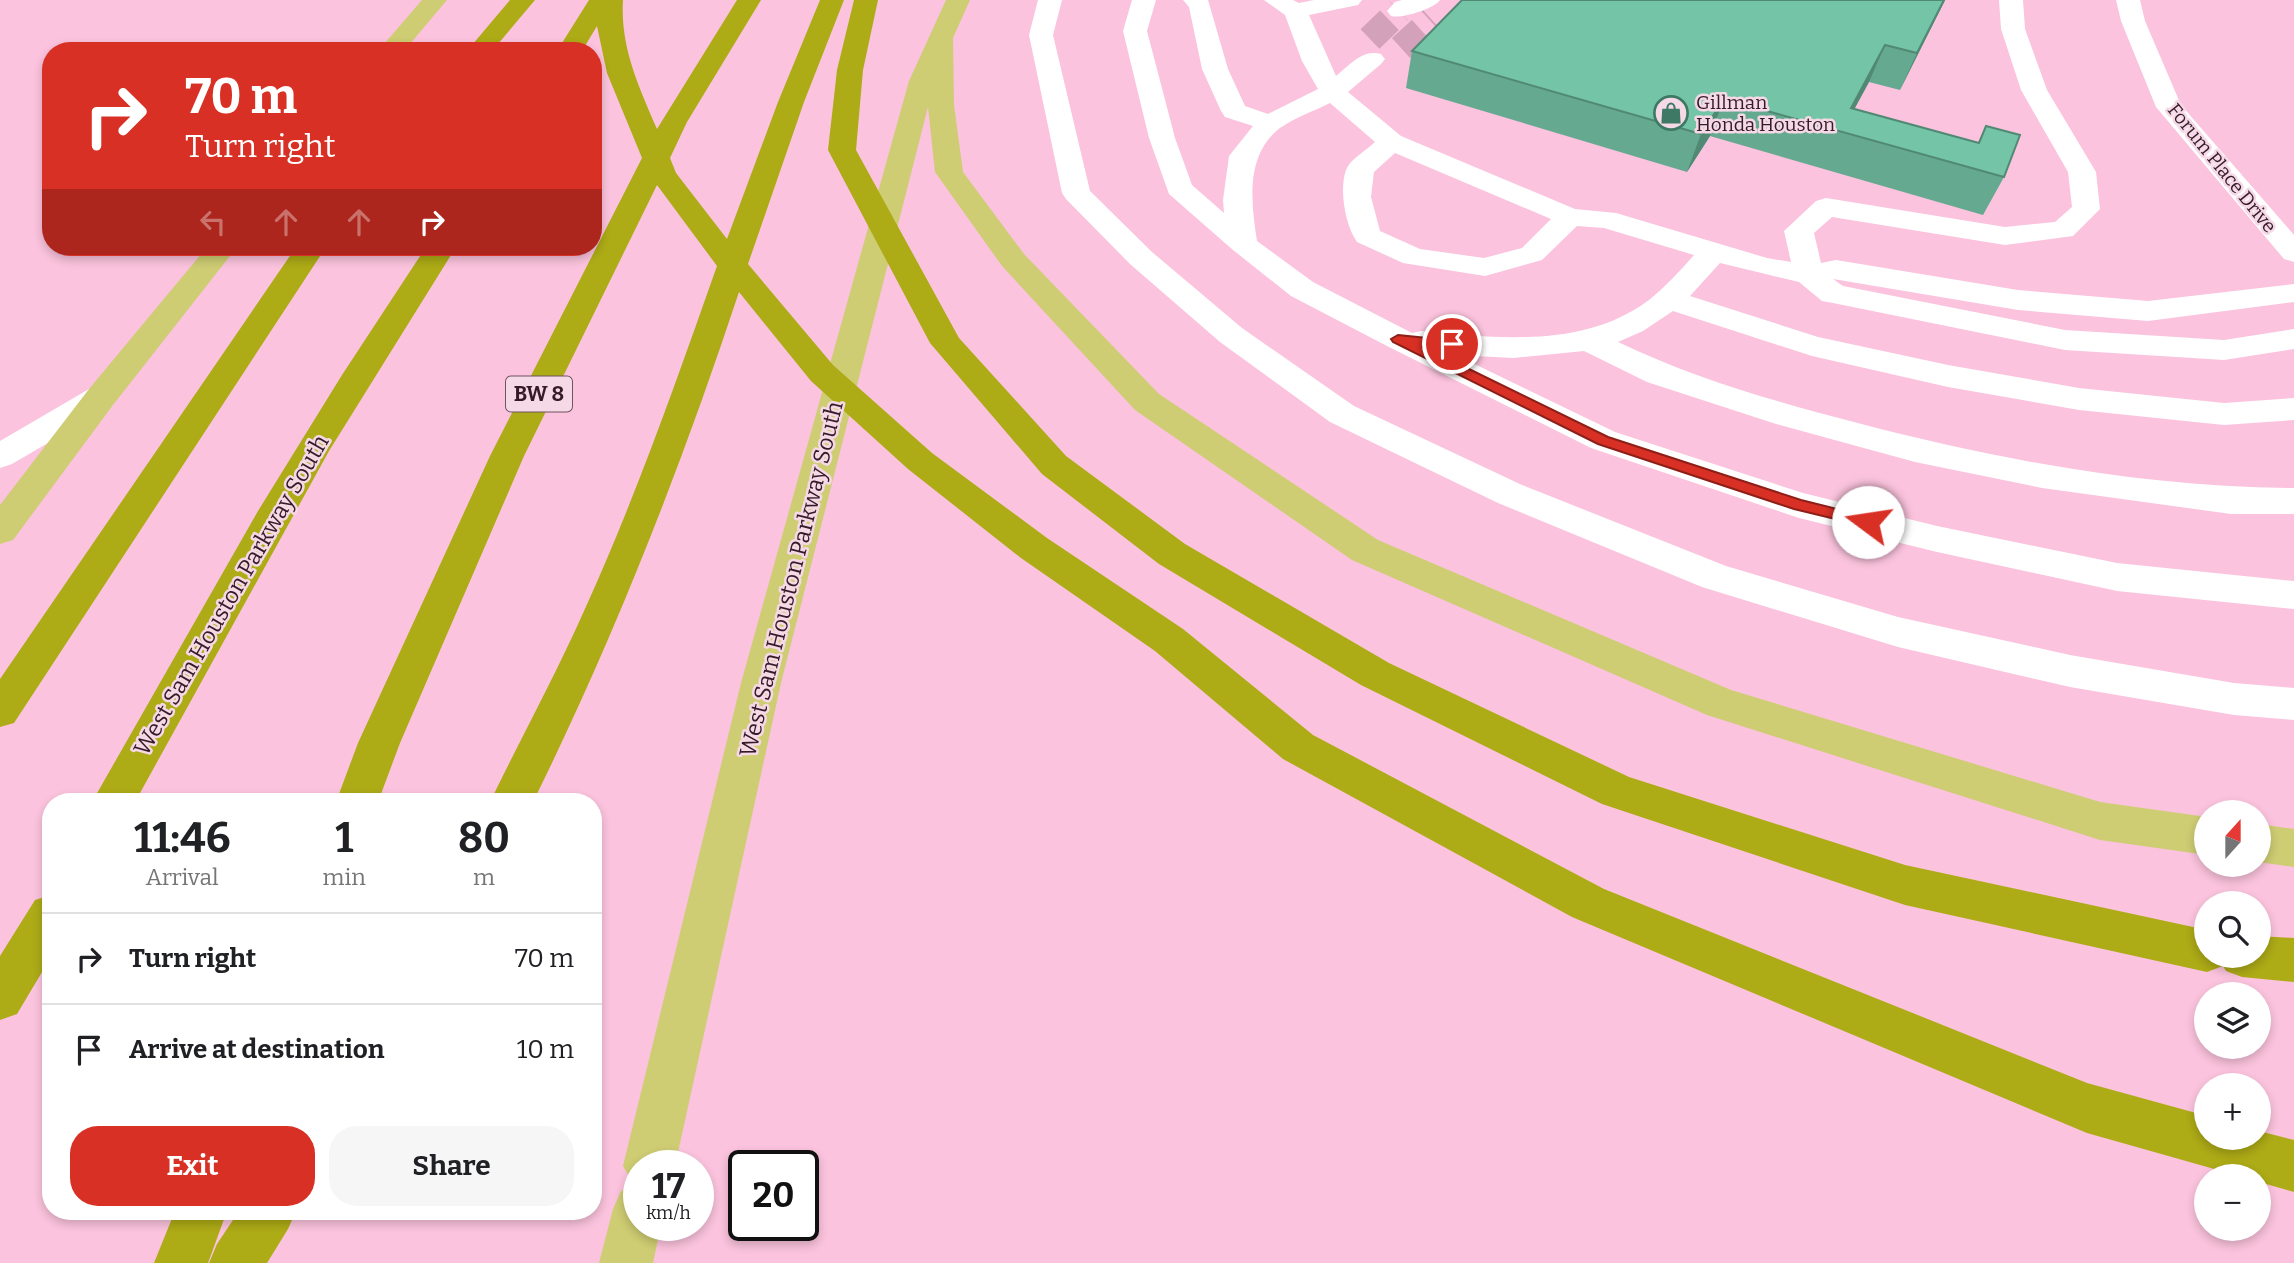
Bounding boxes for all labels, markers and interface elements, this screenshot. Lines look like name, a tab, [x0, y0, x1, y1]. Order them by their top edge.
text: 70 m	[185, 67, 297, 126]
icon: right	[70, 70, 161, 161]
place label: Gillman Honda Houston	[1696, 91, 1835, 136]
shop icon: Gillman Honda Houston	[1652, 94, 1690, 132]
street label: Forum Place Drive	[2163, 99, 2281, 237]
text: Turn right	[185, 127, 336, 165]
icon: left	[194, 203, 232, 241]
icon: ahead	[267, 203, 305, 241]
icon: ahead	[340, 203, 378, 241]
icon: right	[413, 203, 451, 241]
pin	[1422, 314, 1482, 374]
icon: arrive	[1433, 325, 1471, 363]
road number: BW 8	[506, 376, 572, 412]
street label: West Sam Houston Parkway South	[733, 398, 849, 760]
street label: West Sam Houston Parkway South	[127, 430, 335, 760]
position arrow	[1831, 485, 1905, 559]
north arrow	[2194, 800, 2272, 877]
map controls	[2194, 800, 2271, 1241]
text: 11:46	[134, 813, 231, 863]
text: 1	[335, 813, 353, 863]
text: 80	[458, 813, 510, 863]
text: Arrival	[146, 863, 219, 891]
text: min	[323, 863, 366, 891]
text: m	[473, 863, 495, 891]
button: search	[2194, 891, 2271, 968]
icon: right	[70, 940, 108, 978]
text: Turn right	[129, 943, 256, 974]
text: 70 m	[515, 943, 574, 974]
button: layers	[2194, 982, 2271, 1059]
icon: arrive	[70, 1031, 108, 1069]
text: Arrive at destination	[129, 1034, 384, 1065]
text: 10 m	[517, 1034, 574, 1065]
button: +	[2194, 1073, 2271, 1150]
button: Exit	[70, 1126, 315, 1206]
button: Share	[329, 1126, 574, 1206]
speed limit sign: 20	[728, 1150, 819, 1241]
button: −	[2194, 1164, 2271, 1241]
text: 17	[652, 1165, 685, 1207]
text: km/h	[646, 1202, 691, 1224]

